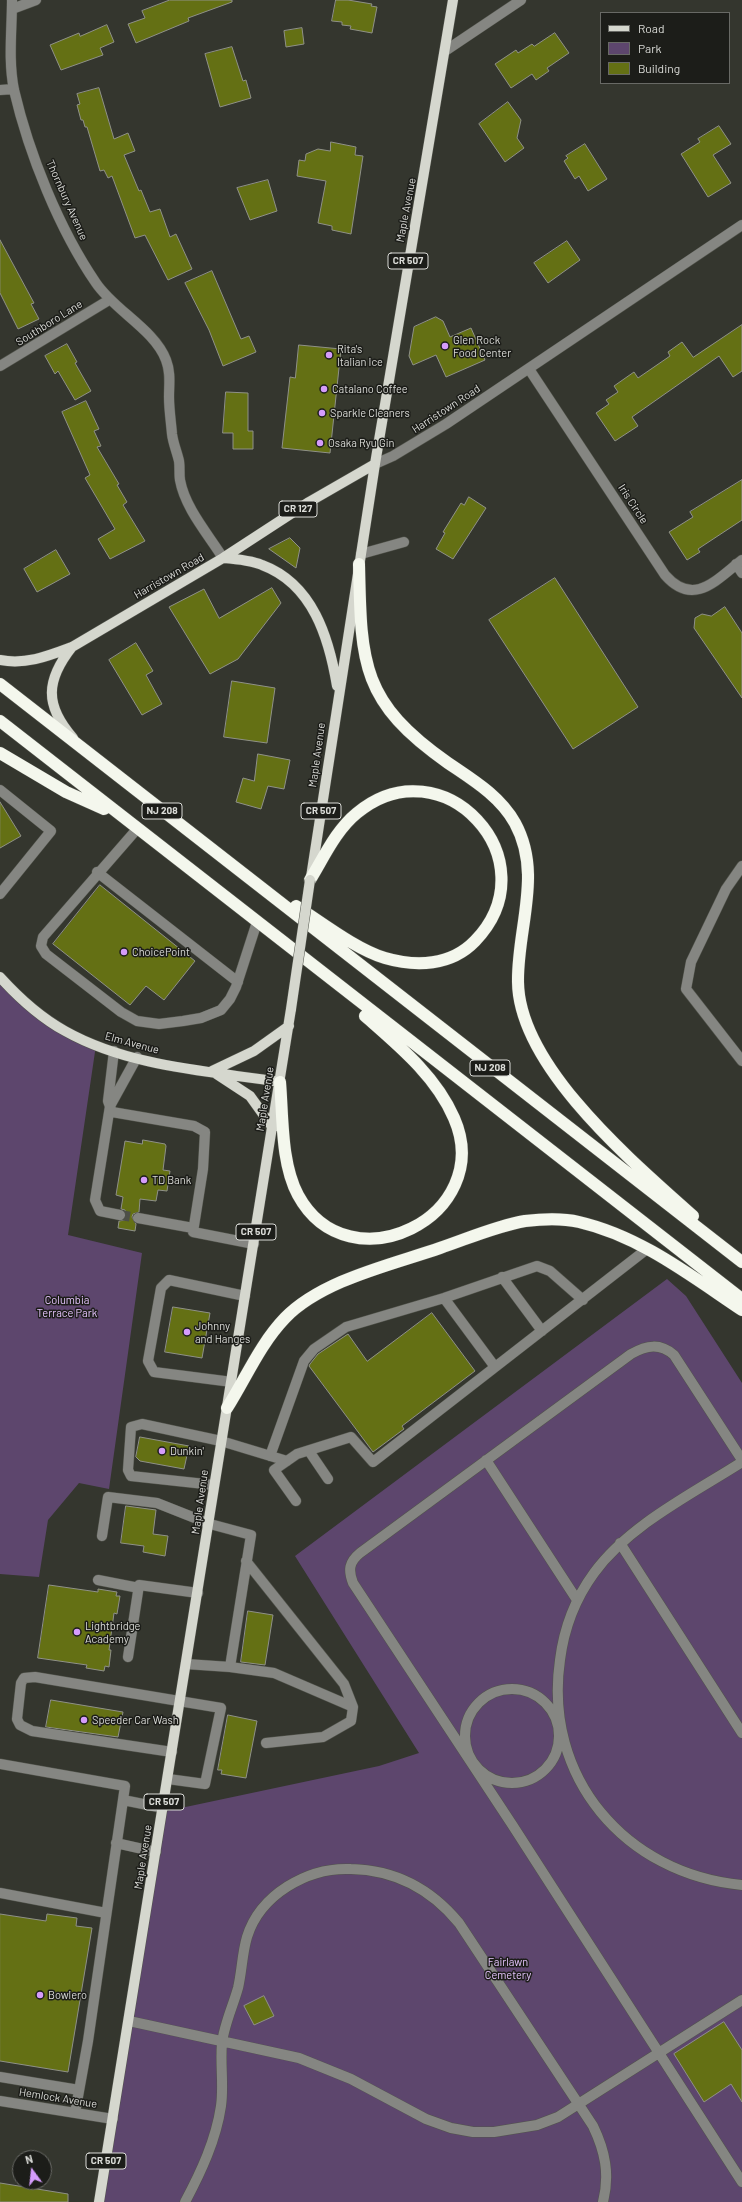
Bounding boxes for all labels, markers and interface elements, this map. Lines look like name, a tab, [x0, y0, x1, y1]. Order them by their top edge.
legend	[600, 12, 730, 84]
text: Road	[638, 21, 665, 35]
text: Park	[638, 41, 662, 55]
text: Building	[638, 61, 680, 75]
street label: Thornbury Avenue	[43, 158, 91, 242]
street label: Maple Avenue	[393, 177, 419, 243]
road number: CR 507	[388, 253, 428, 269]
street label: Southboro Lane	[13, 297, 85, 349]
place label: Glen Rock Food Center	[453, 333, 511, 359]
marker: Glen Rock Food Center	[440, 341, 450, 351]
place label: Rita's Italian Ice	[337, 342, 383, 368]
marker: Rita's Italian Ice	[324, 350, 334, 360]
place label: Catalano Coffee	[332, 382, 408, 396]
street label: Harristown Road	[409, 382, 483, 436]
marker: Catalano Coffee	[319, 384, 329, 394]
place label: Sparkle Cleaners	[330, 406, 410, 420]
marker: Sparkle Cleaners	[317, 408, 327, 418]
place label: Osaka Ryu Gin	[328, 436, 394, 450]
marker: Osaka Ryu Gin	[315, 438, 325, 448]
street label: Iris Circle	[615, 482, 651, 526]
road number: CR 127	[279, 501, 317, 517]
street label: Harristown Road	[132, 551, 206, 601]
street label: Maple Avenue	[306, 722, 328, 788]
road number: NJ 208	[142, 803, 182, 819]
road number: CR 507	[301, 803, 341, 819]
place label: ChoicePoint	[132, 945, 190, 959]
marker: ChoicePoint	[119, 947, 129, 957]
street label: Elm Avenue	[104, 1029, 160, 1057]
road number: NJ 208	[470, 1060, 510, 1076]
street label: Maple Avenue	[253, 1066, 277, 1132]
place label: TD Bank	[152, 1173, 191, 1187]
marker: TD Bank	[139, 1175, 149, 1185]
road number: CR 507	[236, 1224, 276, 1240]
park label: Columbia Terrace Park	[37, 1293, 97, 1319]
place label: Johnny and Hanges	[195, 1319, 250, 1345]
marker: Johnny and Hanges	[182, 1327, 192, 1337]
place label: Dunkin'	[170, 1444, 204, 1458]
marker: Dunkin'	[157, 1446, 167, 1456]
street label: Maple Avenue	[189, 1469, 211, 1535]
place label: Lightbridge Academy	[85, 1619, 140, 1645]
marker: Lightbridge Academy	[72, 1627, 82, 1637]
place label: Speeder Car Wash	[92, 1713, 179, 1727]
marker: Speeder Car Wash	[79, 1715, 89, 1725]
road number: CR 507	[144, 1794, 184, 1810]
street label: Maple Avenue	[131, 1824, 155, 1890]
park label: Fairlawn Cemetery	[485, 1955, 531, 1981]
place label: Bowlero	[48, 1988, 87, 2002]
marker: Bowlero	[35, 1990, 45, 2000]
street label: Hemlock Avenue	[18, 2085, 98, 2111]
north arrow	[12, 2150, 52, 2190]
text: N	[24, 2152, 34, 2166]
road number: CR 507	[86, 2153, 126, 2169]

